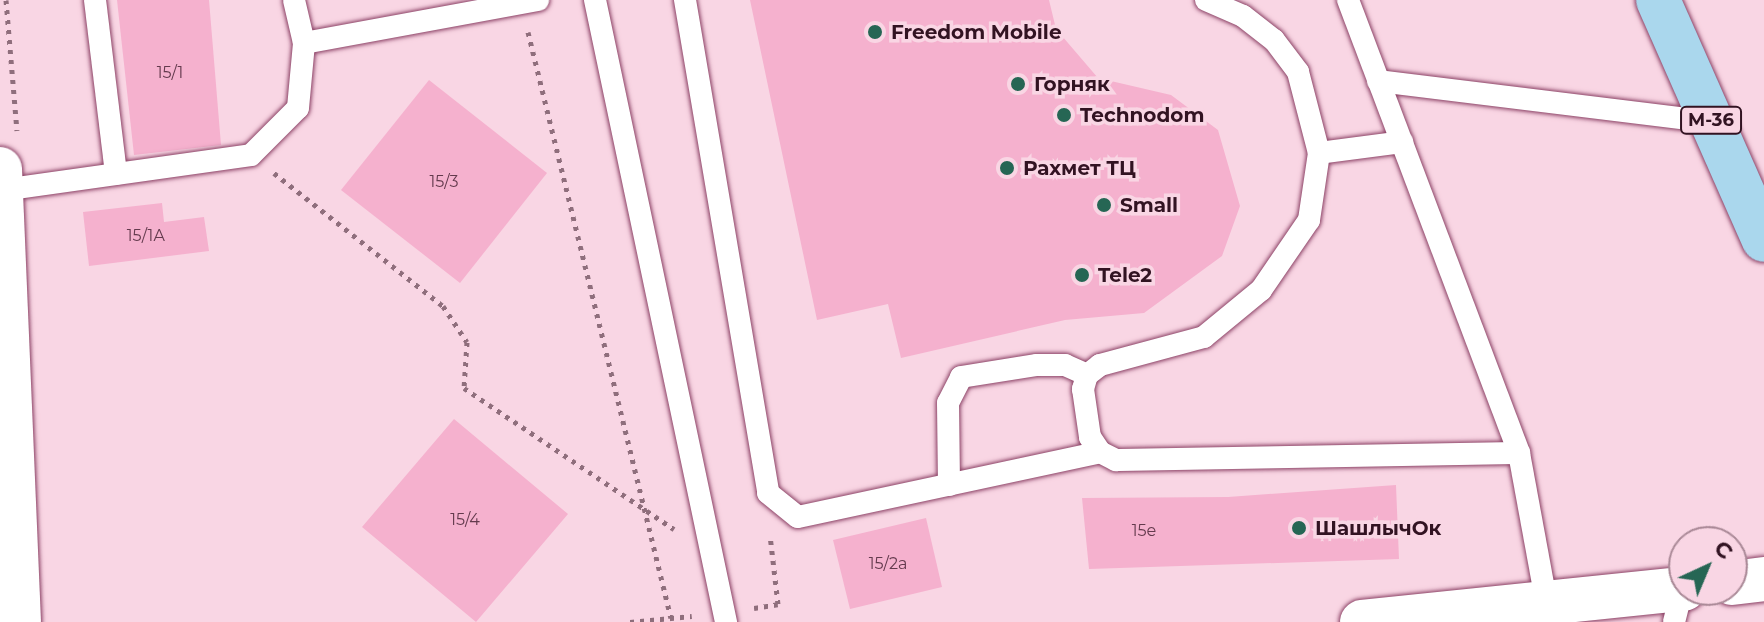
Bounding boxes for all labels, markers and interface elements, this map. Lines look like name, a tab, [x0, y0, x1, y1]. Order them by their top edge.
place label: Freedom Mobile	[891, 20, 1062, 44]
marker: Freedom Mobile	[866, 23, 884, 41]
house number: 15/1	[157, 63, 183, 83]
place label: Горняк	[1034, 72, 1110, 96]
marker: Горняк	[1009, 75, 1027, 93]
place label: Technodom	[1080, 103, 1204, 127]
marker: Technodom	[1055, 106, 1073, 124]
road number: M-36	[1679, 106, 1743, 134]
place label: Рахмет ТЦ	[1023, 156, 1136, 180]
marker: Рахмет ТЦ	[998, 159, 1016, 177]
house number: 15/3	[429, 172, 459, 192]
place label: Small	[1120, 193, 1178, 217]
marker: Small	[1095, 196, 1113, 214]
house number: 15/1А	[127, 226, 165, 246]
place label: Tele2	[1098, 263, 1152, 287]
marker: Tele2	[1073, 266, 1091, 284]
house number: 15/4	[450, 510, 480, 530]
place label: ШашлычОк	[1315, 516, 1441, 540]
marker: ШашлычОк	[1290, 519, 1308, 537]
house number: 15е	[1132, 521, 1156, 541]
north arrow	[1668, 526, 1748, 606]
text: С	[1708, 535, 1739, 565]
house number: 15/2а	[869, 554, 907, 574]

